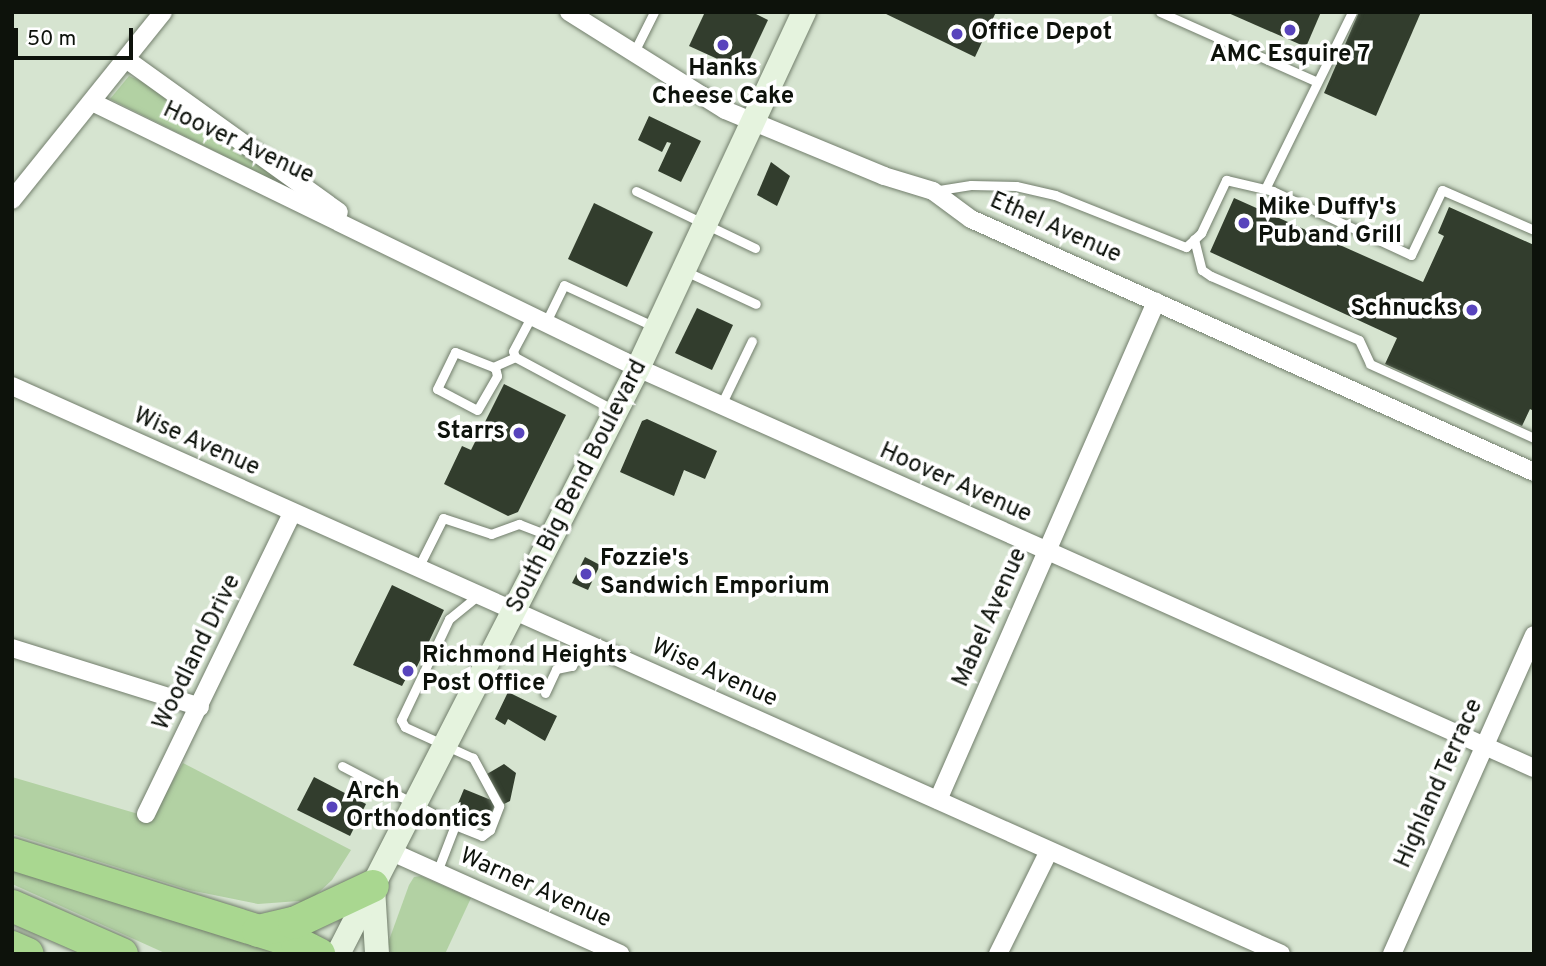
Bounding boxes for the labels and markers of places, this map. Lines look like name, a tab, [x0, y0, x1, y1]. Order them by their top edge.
place label: Office Depot	[971, 20, 1112, 48]
marker: AMC Esquire 7	[1282, 22, 1298, 38]
marker: Office Depot	[949, 26, 965, 42]
marker: Hanks Cheese Cake	[715, 37, 731, 53]
place label: AMC Esquire 7	[1210, 42, 1370, 70]
place label: Hanks Cheese Cake	[652, 56, 794, 112]
place label: Mike Duffy's Pub and Grill	[1258, 195, 1402, 251]
marker: Mike Duffy's Pub and Grill	[1236, 215, 1252, 231]
place label: Schnucks	[1351, 296, 1458, 324]
marker: Schnucks	[1464, 302, 1480, 318]
place label: Starrs	[436, 419, 505, 447]
marker: Starrs	[511, 425, 527, 441]
place label: Fozzie's Sandwich Emporium	[600, 546, 830, 602]
marker: Fozzie's Sandwich Emporium	[578, 566, 594, 582]
place label: Richmond Heights Post Office	[422, 643, 628, 699]
marker: Richmond Heights Post Office	[400, 663, 416, 679]
place label: Arch Orthodontics	[346, 779, 492, 835]
marker: Arch Orthodontics	[324, 799, 340, 815]

